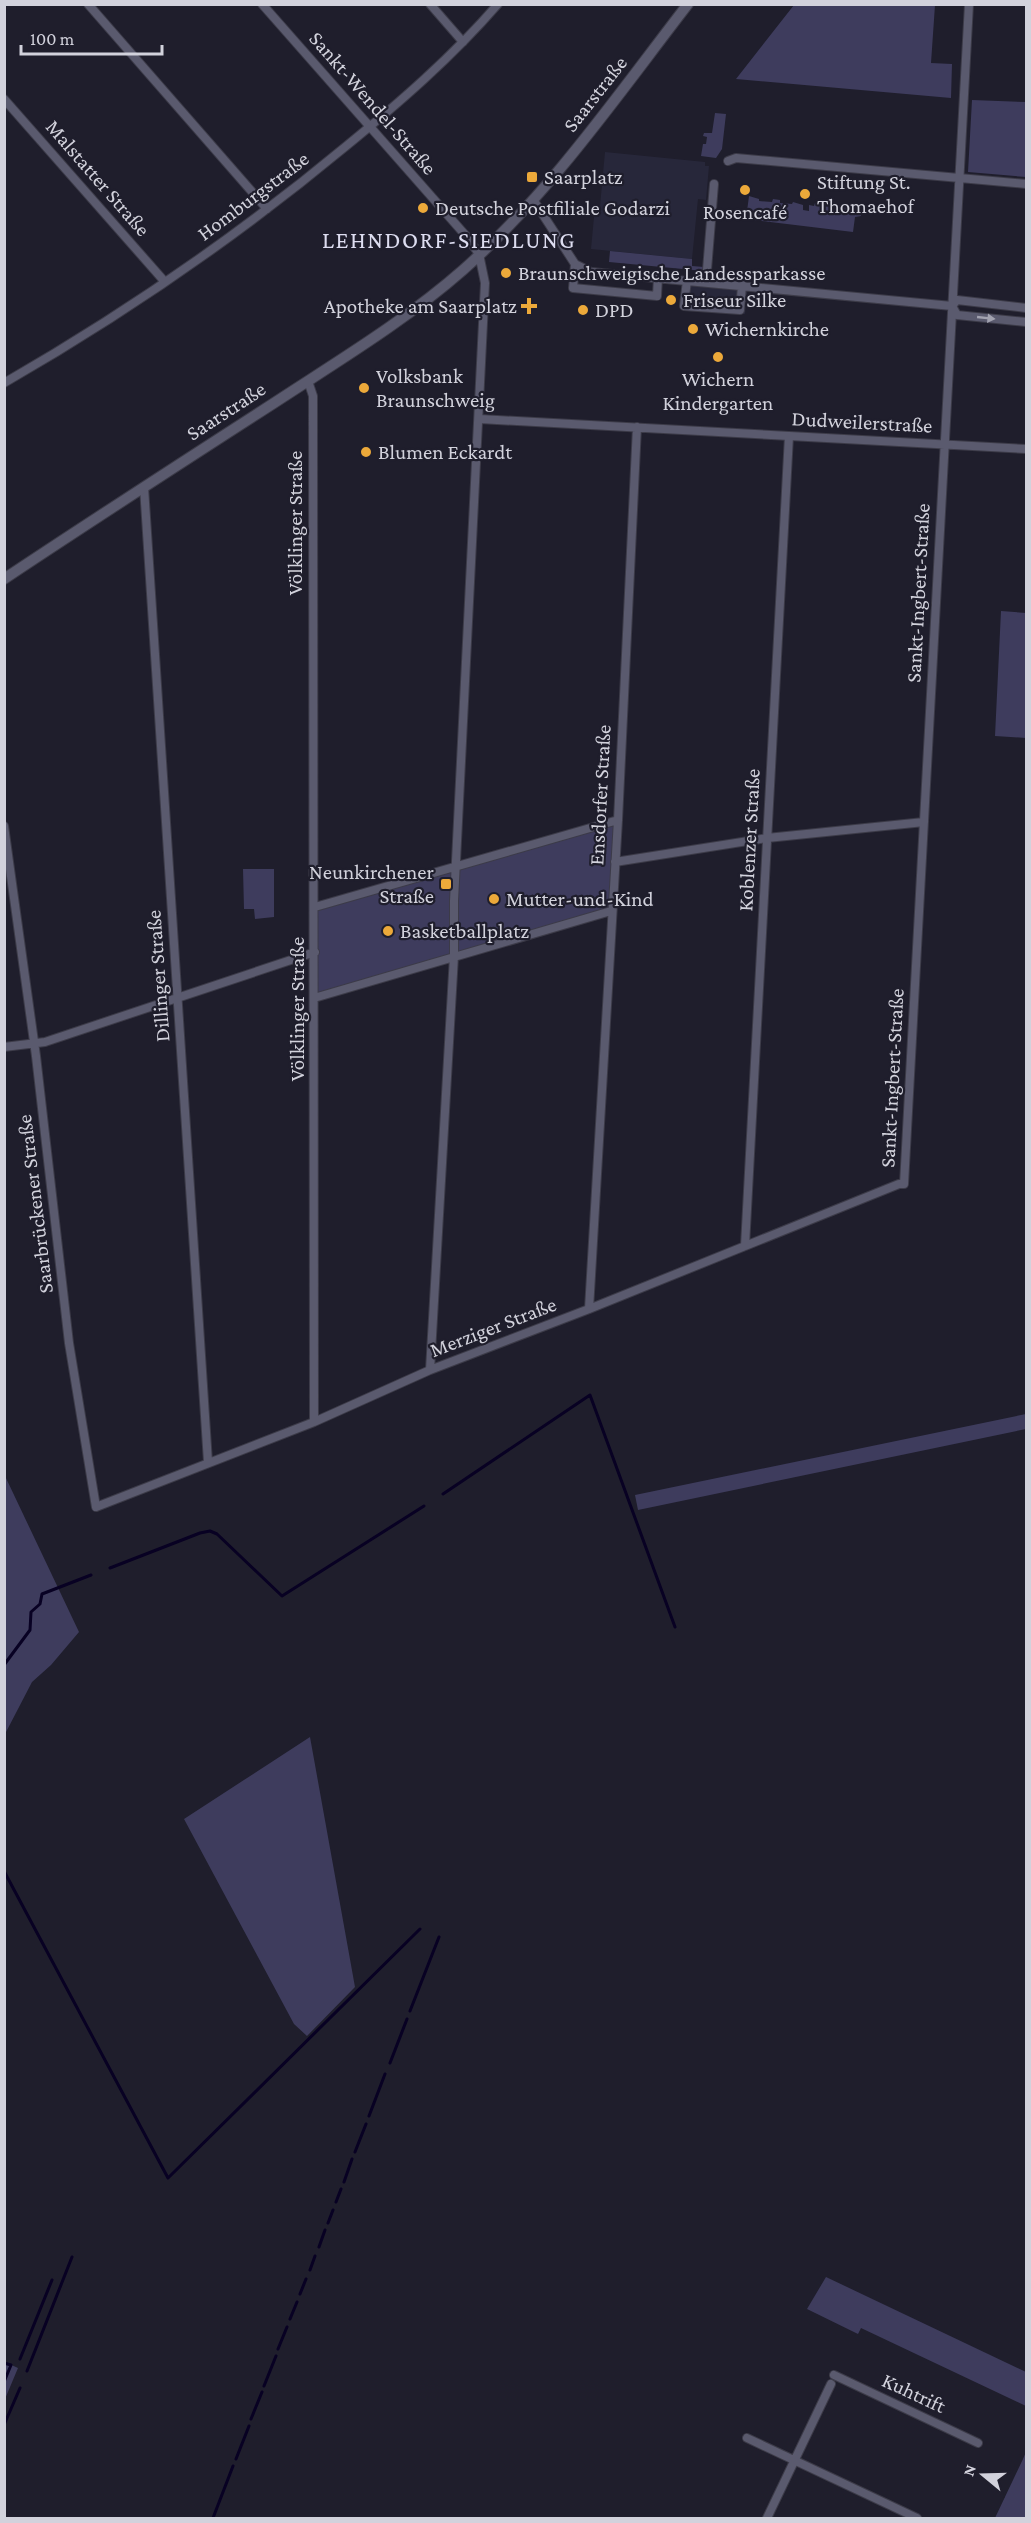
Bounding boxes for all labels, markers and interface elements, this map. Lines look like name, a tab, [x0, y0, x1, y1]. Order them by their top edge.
scale bar	[21, 18, 162, 56]
street label: Sankt-Wendel-Straße	[304, 27, 442, 179]
text: 100 m	[30, 29, 75, 49]
street label: Saarstraße	[558, 51, 632, 137]
street label: Malstatter Straße	[41, 115, 155, 241]
street label: Homburgstraße	[193, 146, 313, 246]
place label: Saarplatz	[544, 165, 623, 189]
marker: Saarplatz	[525, 170, 539, 184]
place label: Stiftung St. Thomaehof	[817, 170, 916, 218]
marker: Rosencafé	[738, 183, 752, 197]
marker: Stiftung St. Thomaehof	[798, 187, 812, 201]
place label: Deutsche Postfiliale Godarzi	[435, 196, 671, 220]
place label: Rosencafé	[703, 200, 787, 224]
marker: Deutsche Postfiliale Godarzi	[416, 201, 430, 215]
district label: LEHNDORF-SIEDLUNG	[322, 226, 576, 253]
place label: Braunschweigische Landessparkasse	[518, 261, 825, 285]
marker: Braunschweigische Landessparkasse	[499, 266, 513, 280]
place label: Friseur Silke	[683, 288, 786, 312]
marker: Friseur Silke	[664, 293, 678, 307]
place label: Apotheke am Saarplatz	[324, 294, 517, 318]
place label: DPD	[595, 298, 634, 322]
marker: Apotheke am Saarplatz	[522, 299, 536, 313]
marker: DPD	[576, 303, 590, 317]
one-way arrow	[977, 313, 996, 323]
place label: Wichernkirche	[705, 317, 829, 341]
marker: Wichernkirche	[686, 322, 700, 336]
marker: Wichern Kindergarten	[711, 350, 725, 364]
place label: Volksbank Braunschweig	[376, 364, 495, 412]
place label: Wichern Kindergarten	[663, 367, 773, 415]
street label: Saarstraße	[182, 377, 270, 445]
marker: Volksbank Braunschweig	[357, 381, 371, 395]
street label: Dudweilerstraße	[791, 406, 933, 438]
place label: Blumen Eckardt	[378, 440, 513, 464]
marker: Blumen Eckardt	[359, 445, 373, 459]
street label: Völklinger Straße	[283, 451, 307, 595]
street label: Sankt-Ingbert-Straße	[901, 503, 935, 683]
street label: Ensdorfer Straße	[584, 724, 616, 866]
street label: Koblenzer Straße	[733, 768, 765, 912]
place label: Neunkirchener Straße	[309, 860, 435, 908]
marker: Neunkirchener Straße	[439, 877, 453, 891]
place label: Mutter-und-Kind	[506, 887, 654, 911]
marker: Mutter-und-Kind	[487, 892, 501, 906]
street label: Dillinger Straße	[141, 909, 175, 1043]
place label: Basketballplatz	[400, 919, 529, 943]
marker: Basketballplatz	[381, 924, 395, 938]
street label: Völklinger Straße	[285, 937, 309, 1081]
street label: Sankt-Ingbert-Straße	[875, 988, 909, 1168]
street label: Saarbrückener Straße	[12, 1113, 58, 1295]
street label: Merziger Straße	[426, 1292, 560, 1362]
street label: Kuhtrift	[878, 2368, 950, 2419]
north arrow	[953, 2445, 1013, 2505]
text: N	[959, 2462, 979, 2478]

